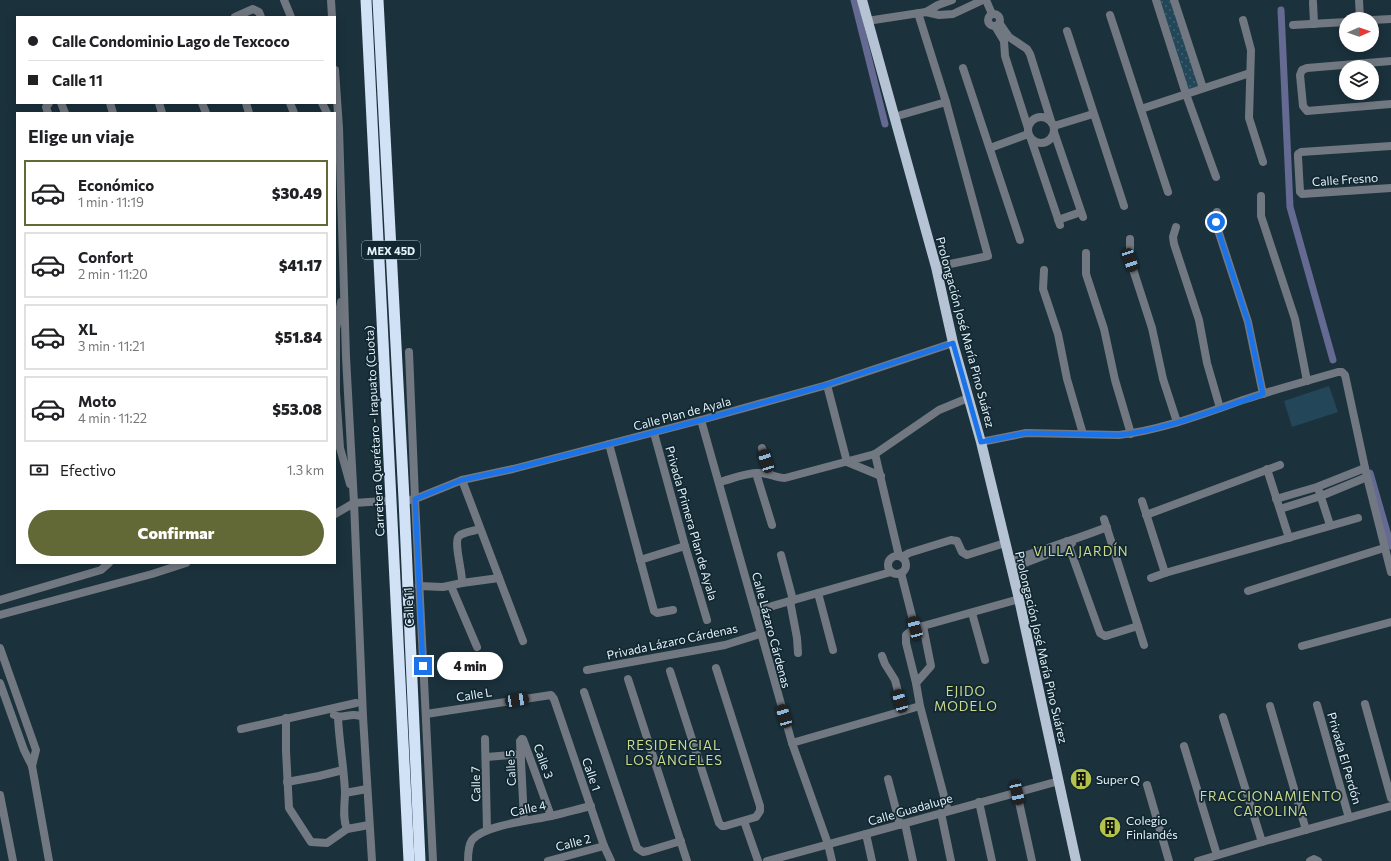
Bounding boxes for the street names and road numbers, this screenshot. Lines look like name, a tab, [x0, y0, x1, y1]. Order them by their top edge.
street label: Calle Fresno	[1311, 170, 1379, 188]
street label: Prolongación José María Pino Suárez	[933, 235, 998, 429]
road number: MEX 45D	[362, 241, 420, 259]
street label: Carretera Querétaro - Irapuato (Cuota)	[361, 325, 387, 537]
street label: Calle Plan de Ayala	[632, 393, 732, 433]
street label: Privada Primera Plan de Ayala	[663, 444, 721, 602]
street label: Prolongación José María Pino Suárez	[1012, 549, 1071, 745]
street label: Calle Lázaro Cárdenas	[750, 570, 794, 690]
street label: Calle 11	[400, 587, 416, 627]
street label: Privada Lázaro Cárdenas	[605, 620, 739, 662]
street label: Calle L	[455, 684, 493, 704]
street label: Privada El Perdón	[1325, 710, 1365, 806]
street label: Calle 3	[531, 742, 557, 780]
street label: Calle 5	[502, 750, 518, 786]
street label: Calle 1	[580, 755, 604, 793]
street label: Calle 7	[468, 766, 482, 802]
street label: Calle Guadalupe	[866, 790, 954, 828]
street label: Calle 4	[509, 797, 547, 819]
street label: Calle 2	[554, 831, 592, 853]

